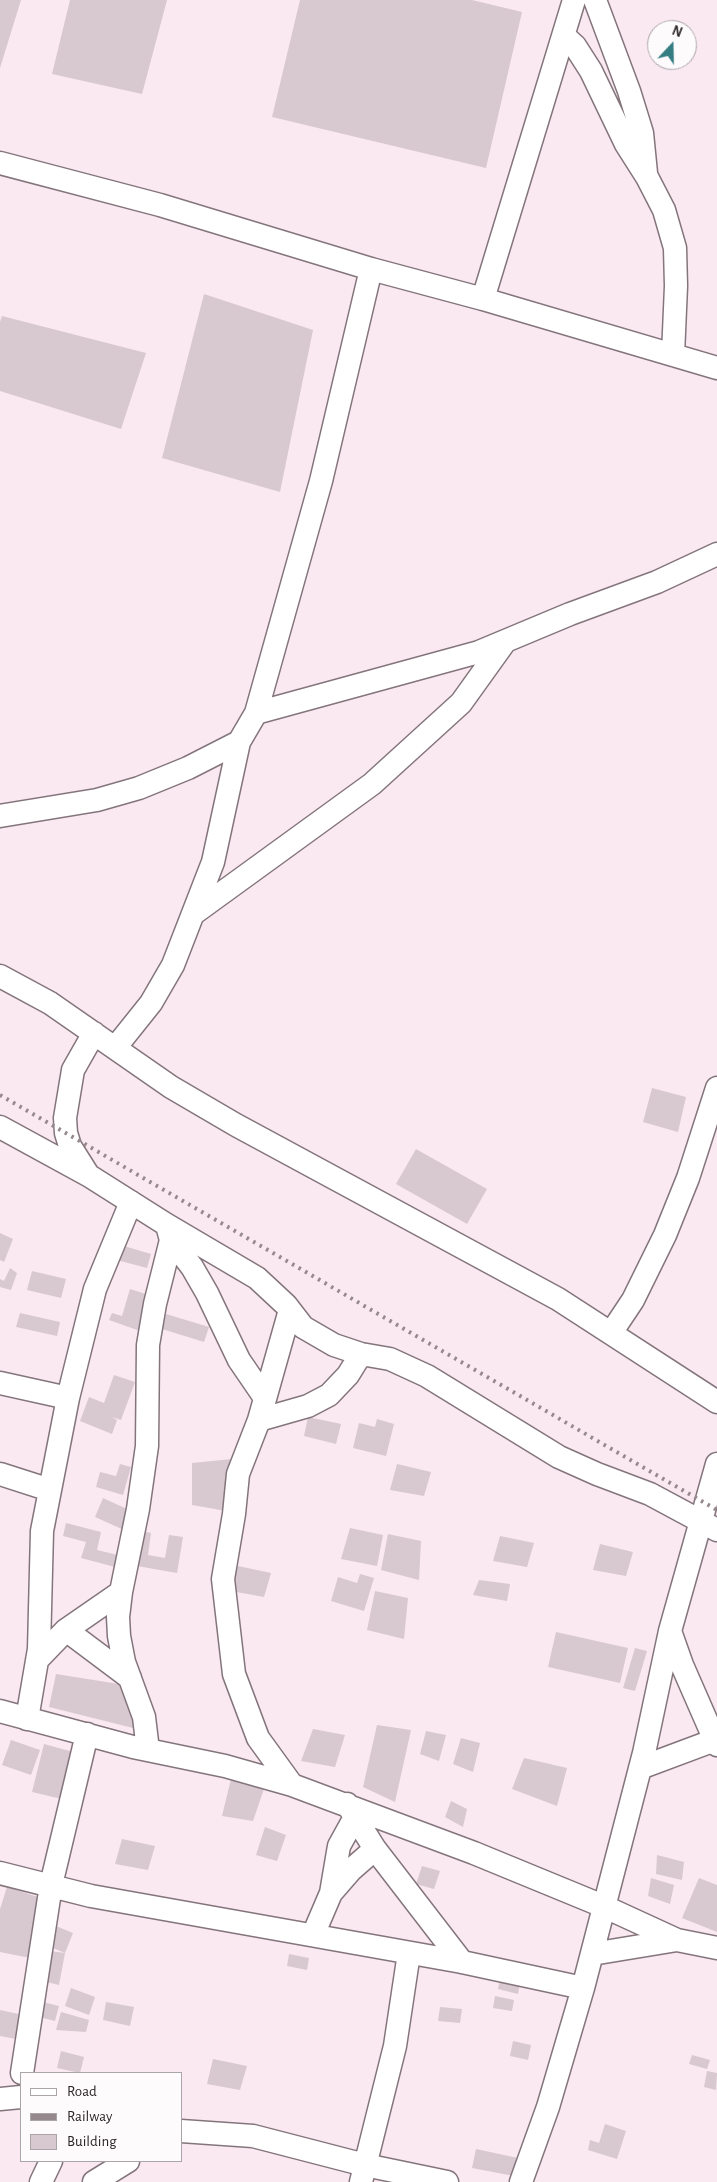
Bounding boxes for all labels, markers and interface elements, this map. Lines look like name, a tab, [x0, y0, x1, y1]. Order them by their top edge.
north arrow	[647, 20, 697, 70]
text: N	[670, 24, 684, 40]
legend	[20, 2072, 182, 2162]
text: Road	[67, 2084, 97, 2099]
text: Railway	[67, 2109, 112, 2124]
text: Building	[67, 2134, 117, 2149]

